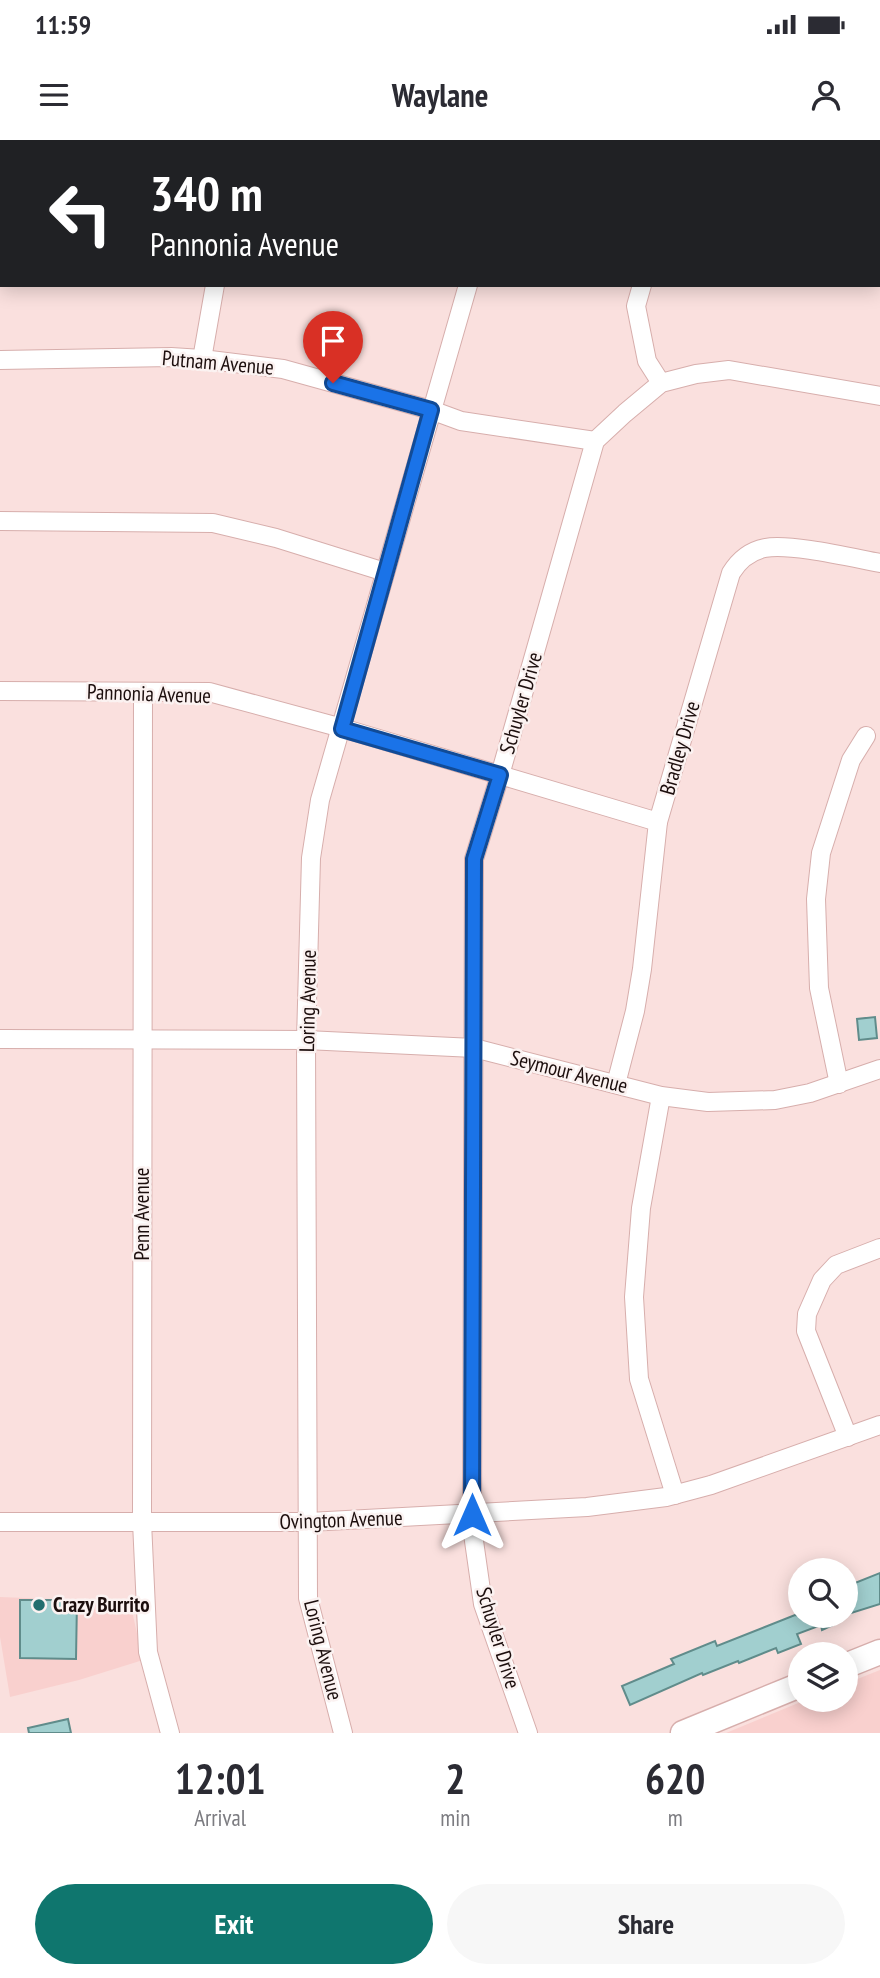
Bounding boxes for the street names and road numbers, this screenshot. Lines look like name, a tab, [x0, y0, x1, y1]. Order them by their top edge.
street label: Putnam Avenue	[161, 344, 275, 381]
street label: Schuyler Drive	[493, 649, 548, 757]
street label: Pannonia Avenue	[87, 678, 211, 709]
street label: Bradley Drive	[653, 698, 706, 798]
street label: Loring Avenue	[293, 950, 322, 1052]
street label: Seymour Avenue	[508, 1044, 631, 1099]
street label: Penn Avenue	[128, 1168, 155, 1260]
street label: Ovington Avenue	[279, 1504, 403, 1535]
street label: Schuyler Drive	[470, 1584, 527, 1692]
street label: Loring Avenue	[298, 1597, 349, 1703]

